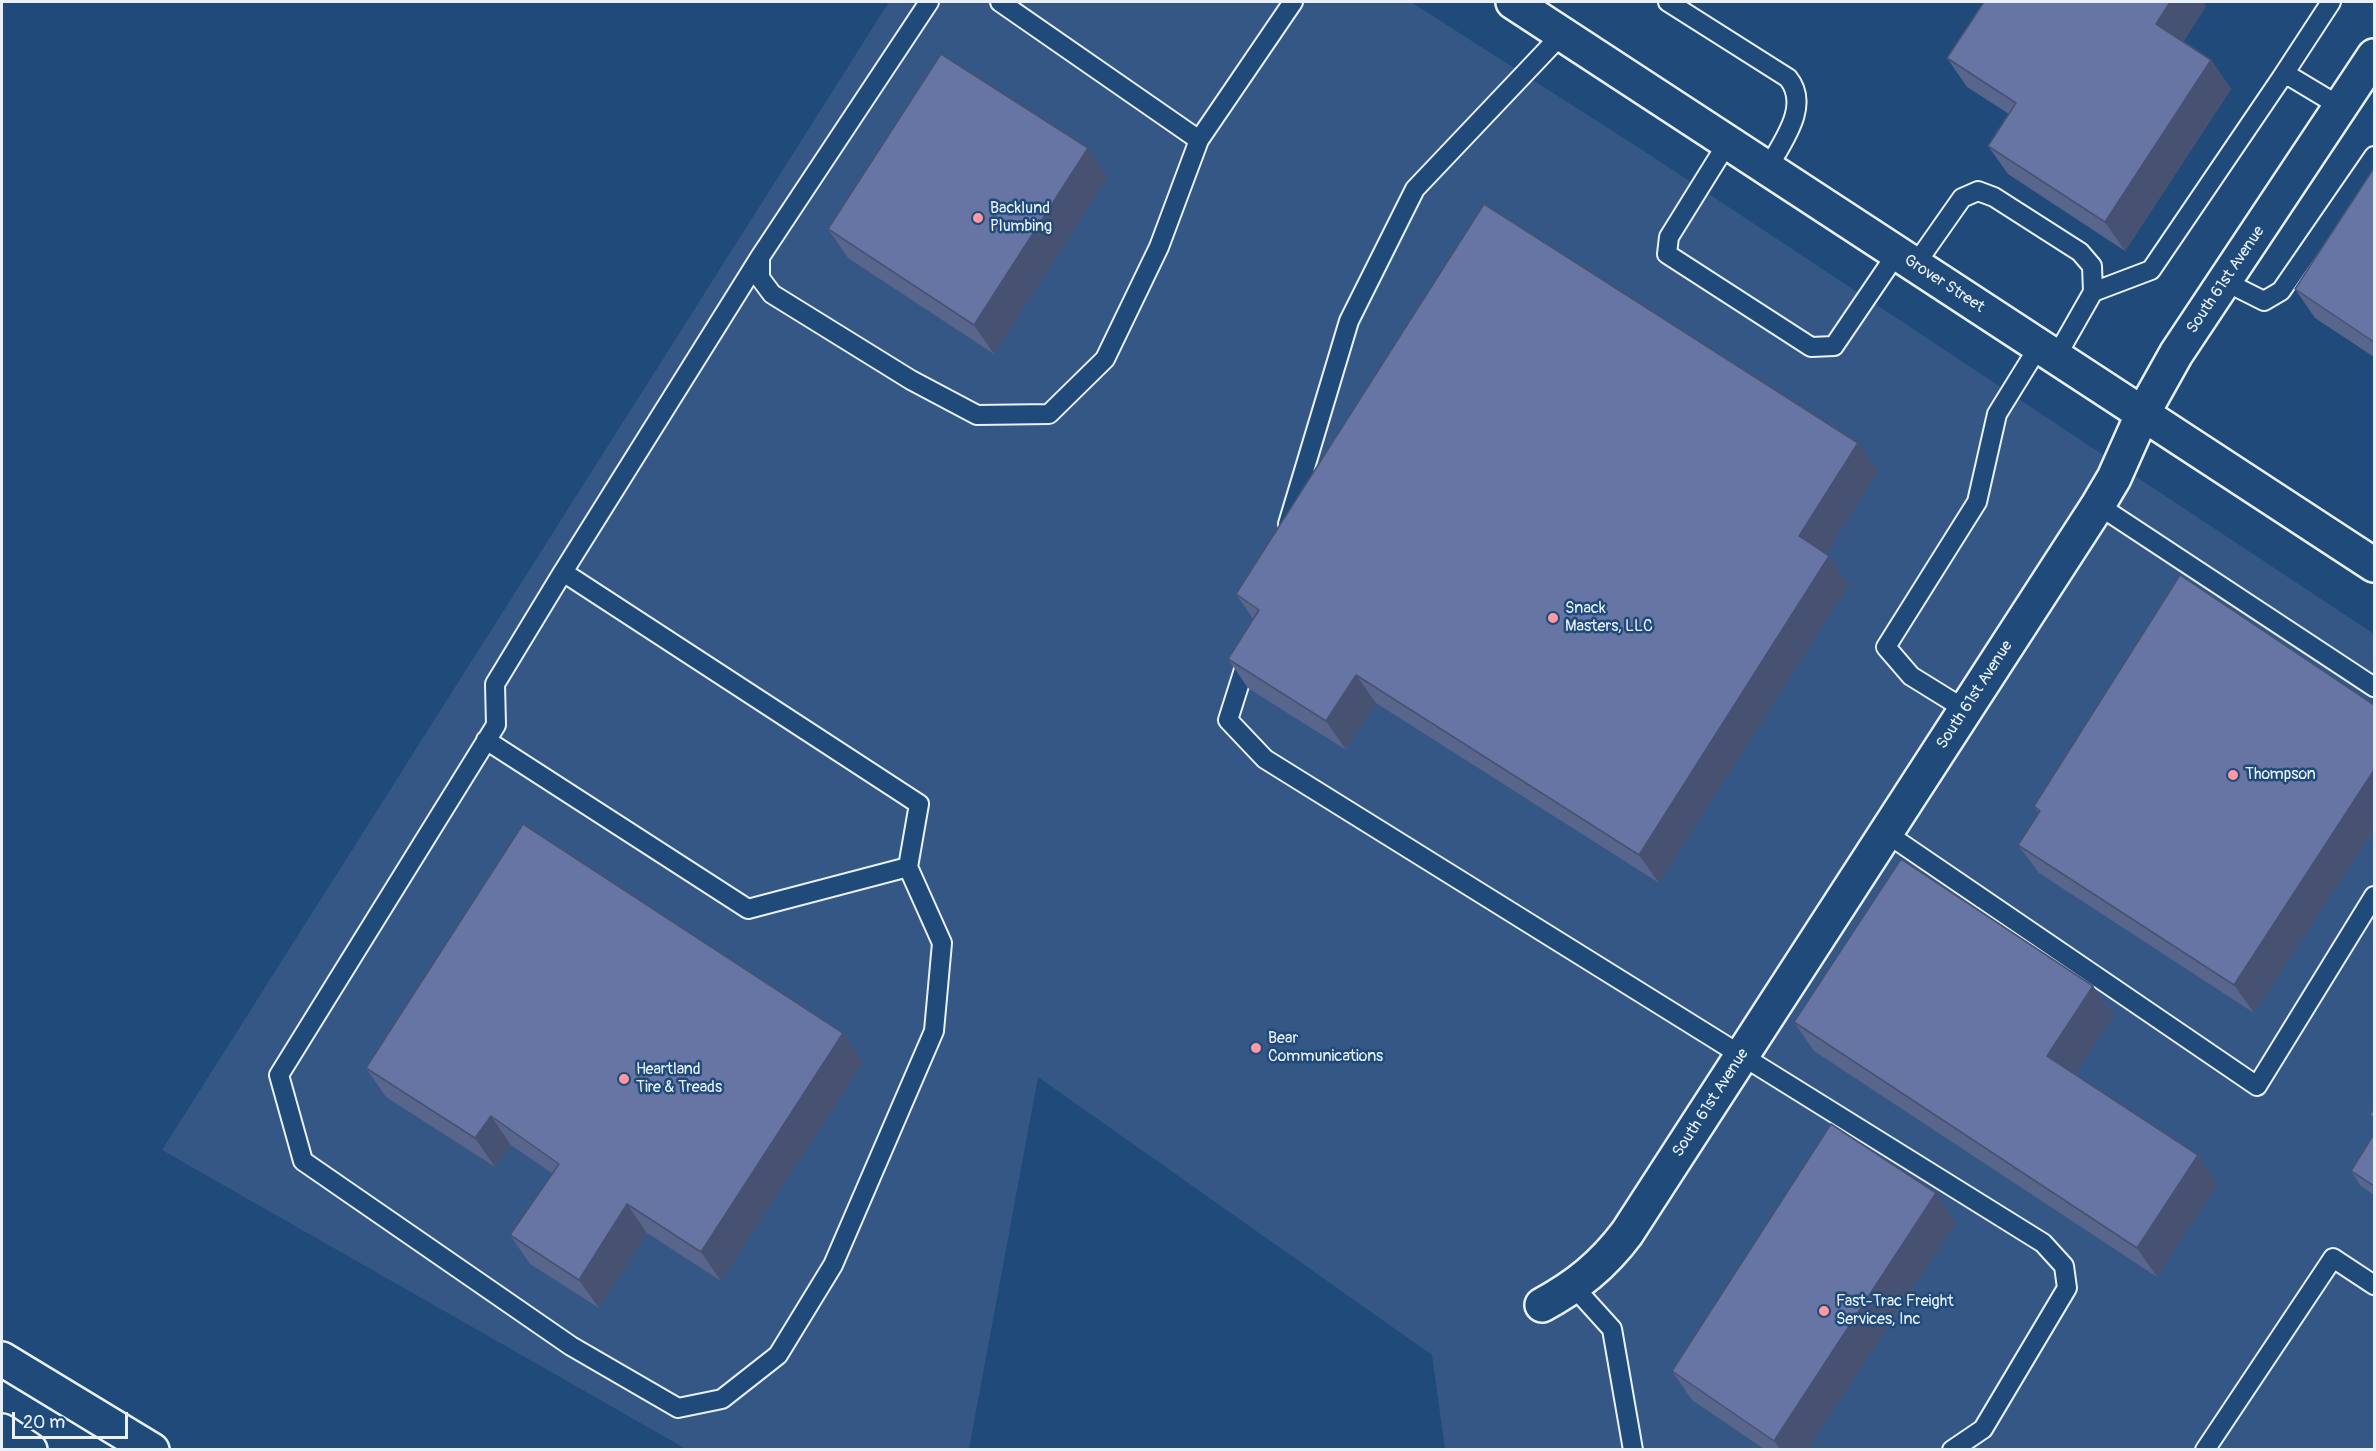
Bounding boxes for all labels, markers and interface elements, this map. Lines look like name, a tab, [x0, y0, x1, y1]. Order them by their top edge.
place label: Backlund Plumbing	[990, 199, 1052, 237]
marker: Backlund Plumbing	[971, 211, 985, 225]
street label: South 61st Avenue	[2183, 223, 2269, 337]
street label: Grover Street	[1900, 251, 1988, 317]
place label: Snack Masters, LLC	[1565, 599, 1653, 637]
marker: Snack Masters, LLC	[1546, 611, 1560, 625]
street label: South 61st Avenue	[1933, 637, 2017, 753]
place label: Thompson	[2245, 765, 2316, 785]
marker: Thompson	[2226, 768, 2240, 782]
place label: Bear Communications	[1268, 1029, 1383, 1067]
marker: Bear Communications	[1249, 1041, 1263, 1055]
street label: South 61st Avenue	[1669, 1045, 1753, 1161]
place label: Heartland Tire & Treads	[636, 1060, 722, 1098]
marker: Heartland Tire & Treads	[617, 1072, 631, 1086]
place label: Fast-Trac Freight Services, Inc	[1836, 1292, 1954, 1330]
marker: Fast-Trac Freight Services, Inc	[1817, 1304, 1831, 1318]
scale bar	[15, 1400, 130, 1438]
text: 20 m	[23, 1411, 65, 1434]

